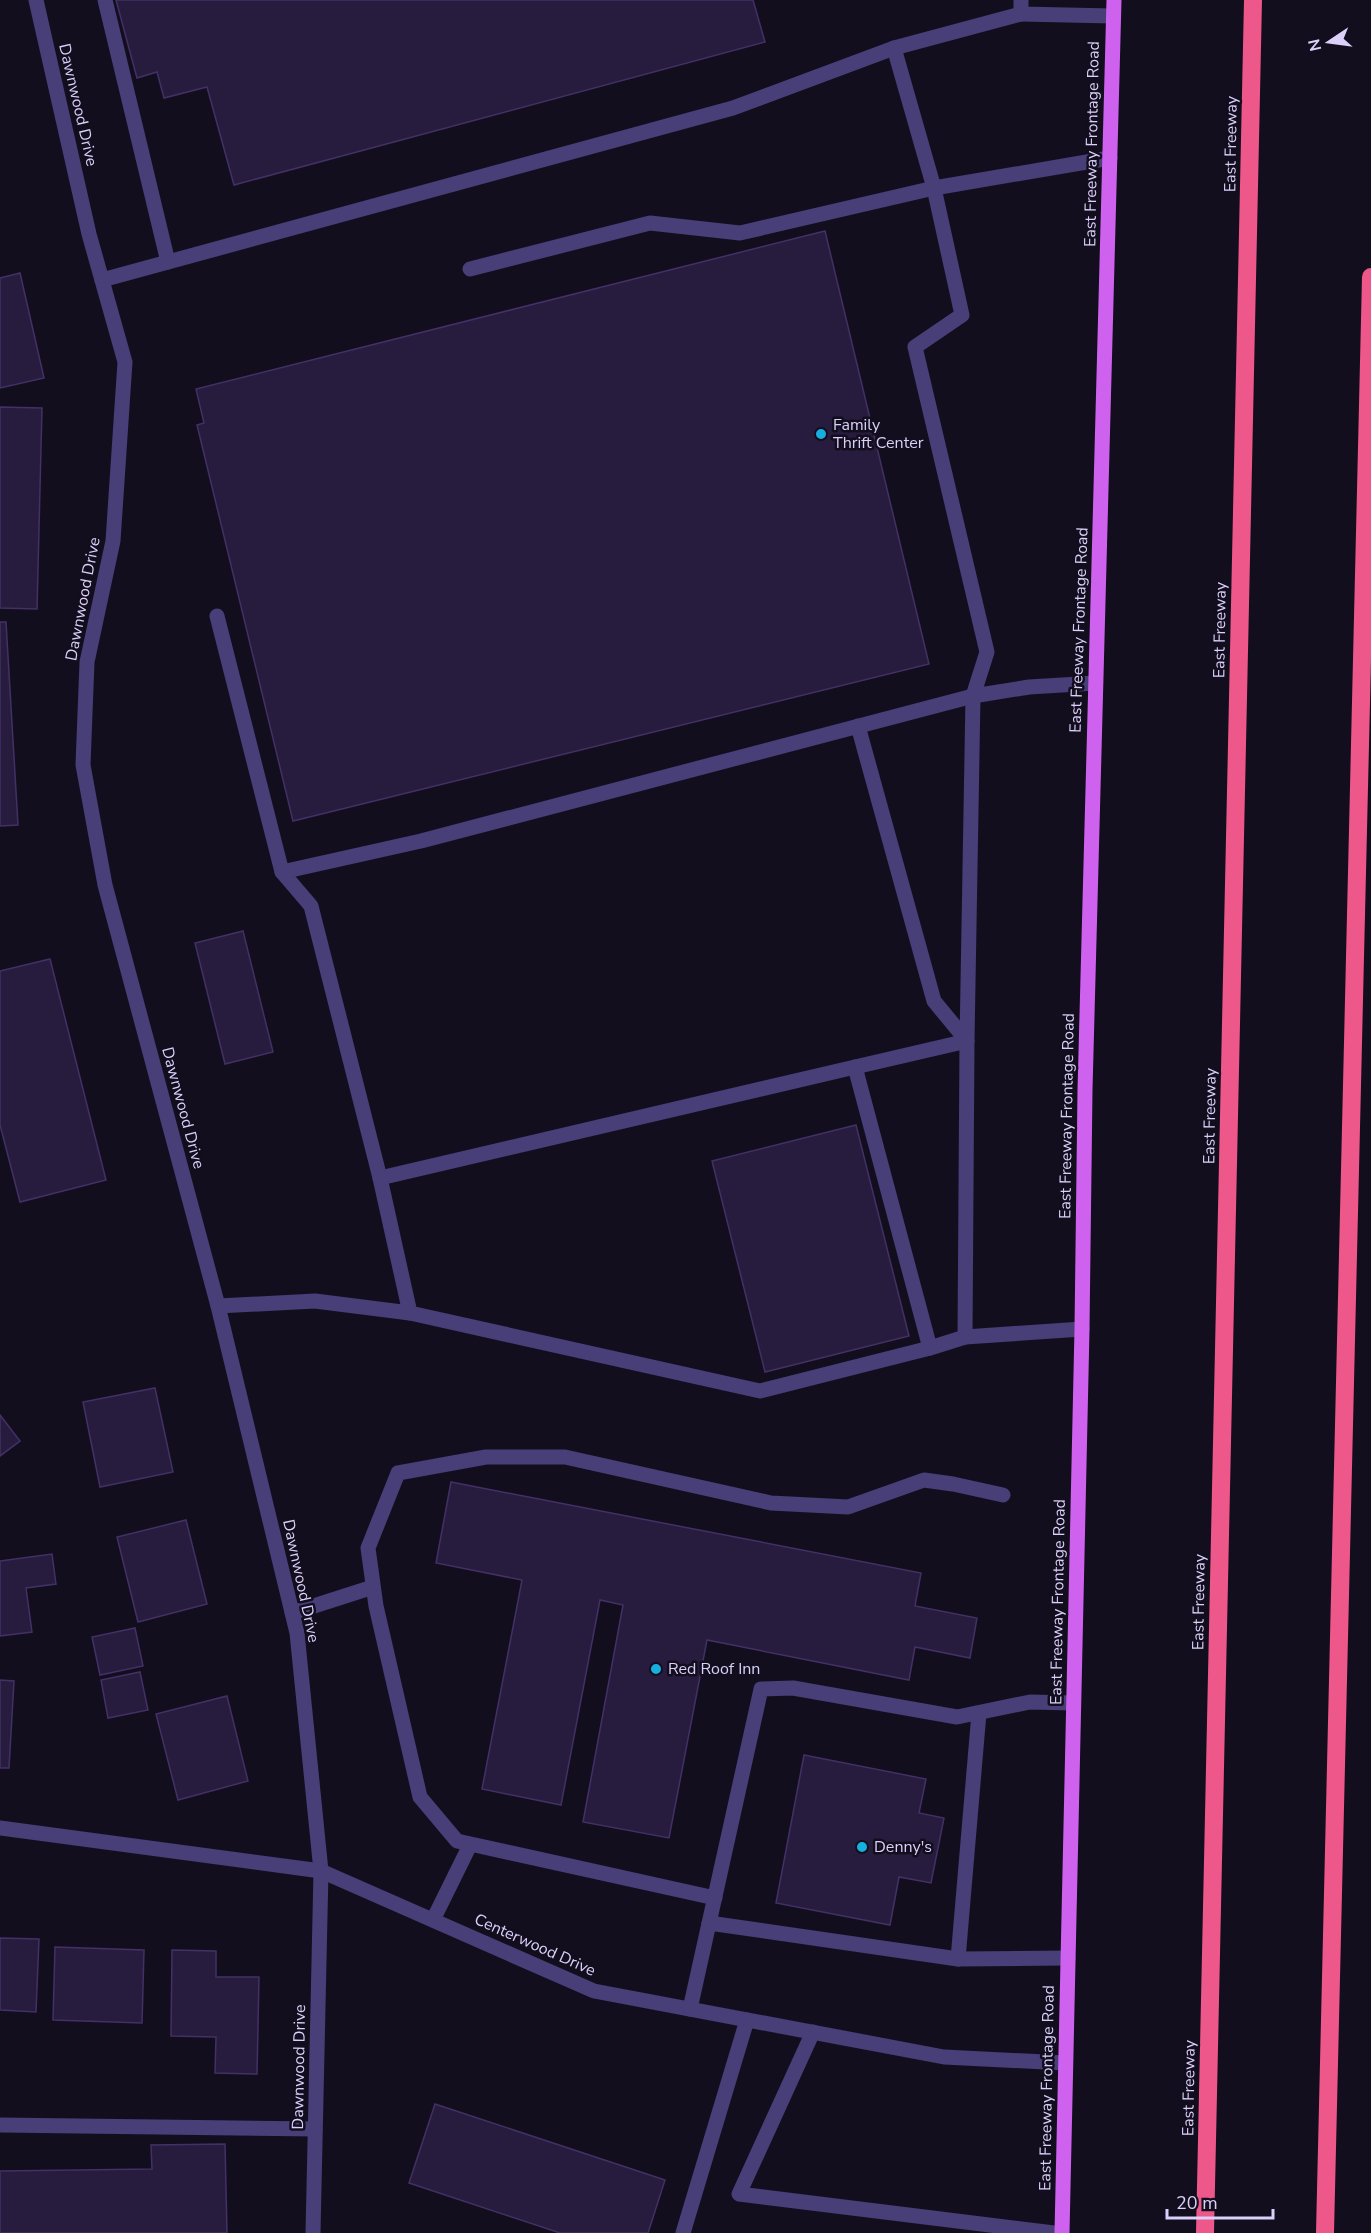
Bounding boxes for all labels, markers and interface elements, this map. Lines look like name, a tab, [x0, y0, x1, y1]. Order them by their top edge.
north arrow	[1299, 12, 1359, 72]
text: N	[1303, 37, 1327, 53]
street label: Dawnwood Drive	[53, 41, 103, 169]
street label: East Freeway Frontage Road	[1079, 41, 1105, 247]
street label: East Freeway	[1219, 95, 1243, 192]
place label: Family Thrift Center	[833, 414, 924, 454]
marker: Family Thrift Center	[814, 427, 828, 441]
street label: East Freeway Frontage Road	[1064, 527, 1094, 733]
street label: Dawnwood Drive	[60, 535, 106, 663]
street label: East Freeway	[1208, 581, 1232, 678]
street label: East Freeway Frontage Road	[1054, 1013, 1080, 1219]
street label: Dawnwood Drive	[156, 1045, 210, 1171]
street label: East Freeway	[1198, 1067, 1222, 1164]
street label: East Freeway Frontage Road	[1045, 1499, 1071, 1705]
street label: Dawnwood Drive	[277, 1517, 325, 1645]
street label: East Freeway	[1187, 1553, 1211, 1650]
place label: Red Roof Inn	[668, 1658, 760, 1680]
marker: Red Roof Inn	[649, 1662, 663, 1676]
place label: Denny's	[874, 1836, 932, 1858]
marker: Denny's	[855, 1840, 869, 1854]
street label: Centerwood Drive	[471, 1908, 599, 1982]
street label: East Freeway Frontage Road	[1034, 1985, 1060, 2191]
street label: Dawnwood Drive	[287, 2004, 311, 2130]
street label: East Freeway	[1177, 2039, 1201, 2136]
scale bar	[1167, 2182, 1274, 2220]
text: 20 m	[1176, 2191, 1218, 2215]

